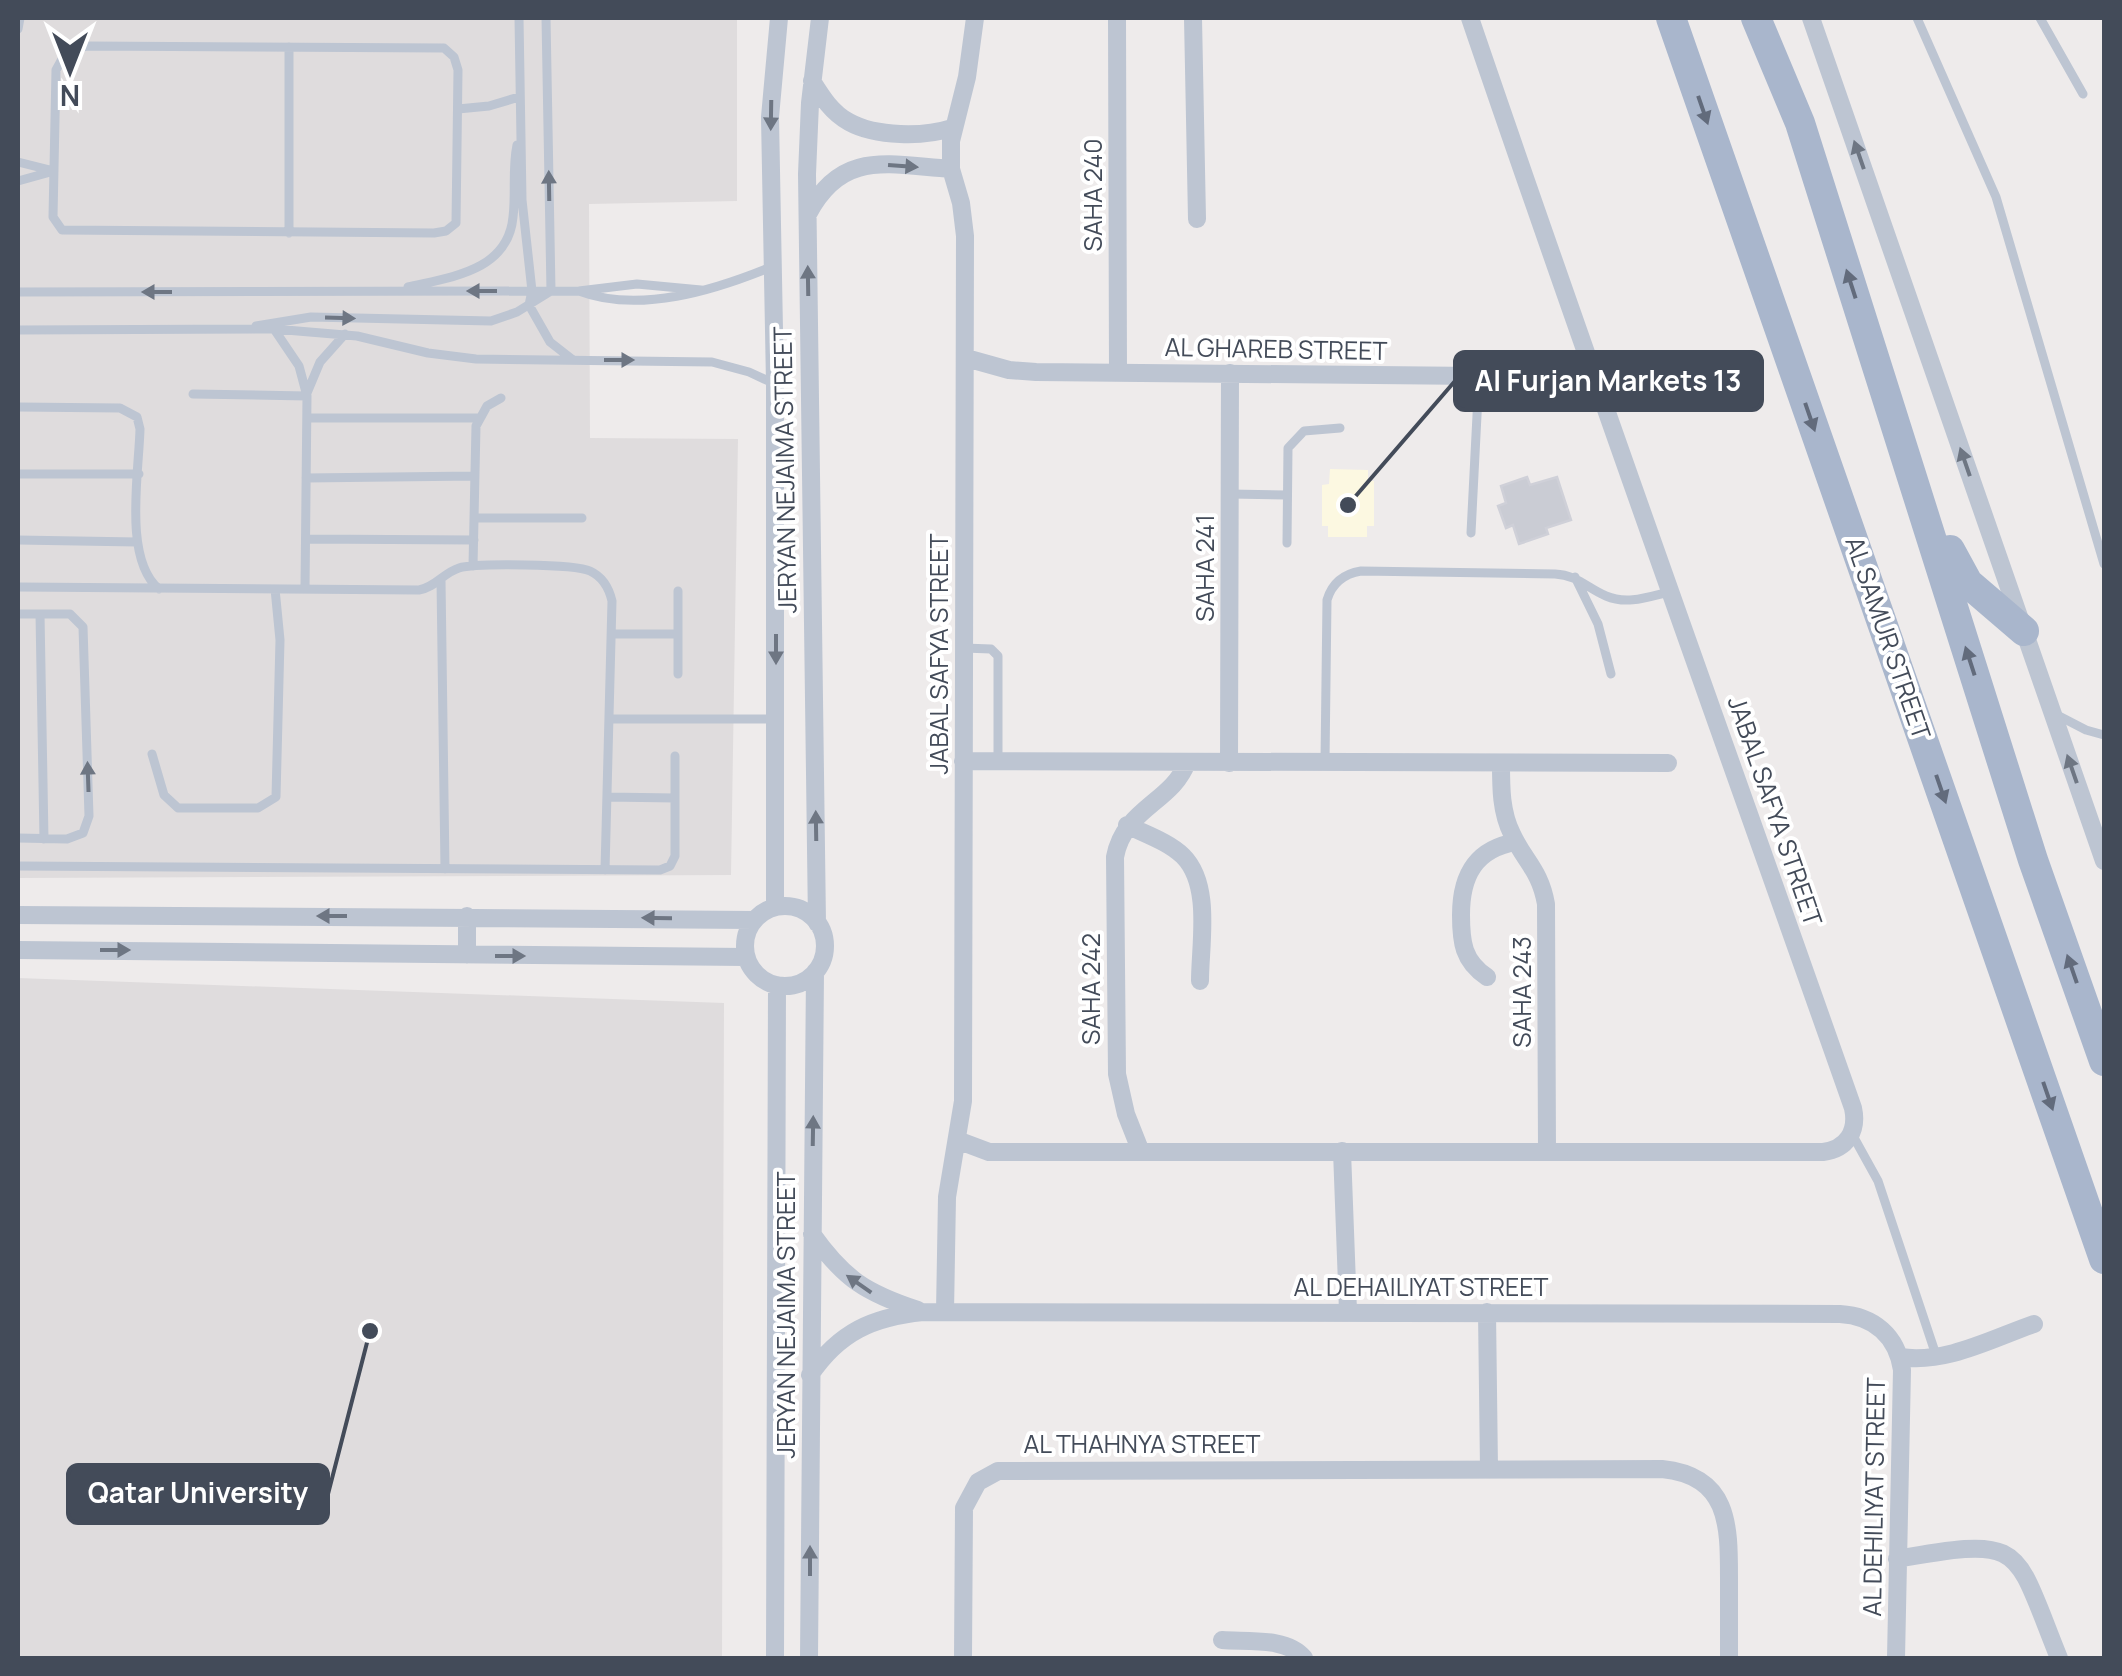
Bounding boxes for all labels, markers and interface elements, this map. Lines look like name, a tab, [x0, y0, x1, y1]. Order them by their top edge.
north arrow	[20, 20, 120, 120]
text: N	[60, 77, 80, 115]
one-way arrow	[1697, 95, 1712, 125]
one-way arrow	[762, 99, 778, 131]
street label: SAHA 240	[1075, 139, 1110, 251]
one-way arrow	[1850, 139, 1865, 169]
one-way arrow	[888, 158, 920, 174]
one-way arrow	[541, 169, 557, 201]
one-way arrow	[800, 264, 816, 296]
one-way arrow	[1843, 269, 1858, 299]
one-way arrow	[465, 283, 497, 299]
one-way arrow	[140, 284, 172, 300]
one-way arrow	[324, 310, 356, 326]
street label: JERYAN NEJAIMA STREET	[764, 326, 805, 614]
street label: AL GHAREB STREET	[1164, 329, 1388, 368]
one-way arrow	[603, 352, 635, 368]
callout: Al Furjan Markets 13	[1455, 352, 1762, 410]
text: Al Furjan Markets 13	[1474, 361, 1742, 399]
one-way arrow	[1803, 402, 1818, 432]
one-way arrow	[1957, 446, 1972, 476]
street label: SAHA 241	[1187, 514, 1222, 622]
street label: AL SAMUR STREET	[1837, 532, 1940, 744]
street label: JABAL SAFYA STREET	[921, 533, 956, 774]
one-way arrow	[768, 634, 784, 666]
one-way arrow	[1962, 645, 1977, 675]
street label: JABAL SAFYA STREET	[1720, 691, 1831, 931]
one-way arrow	[2064, 753, 2079, 783]
one-way arrow	[79, 761, 95, 793]
one-way arrow	[1934, 775, 1949, 805]
one-way arrow	[807, 809, 823, 841]
one-way arrow	[315, 908, 347, 924]
one-way arrow	[640, 910, 672, 926]
street label: SAHA 242	[1073, 933, 1108, 1045]
street label: SAHA 243	[1504, 936, 1539, 1048]
one-way arrow	[100, 942, 131, 958]
one-way arrow	[494, 948, 526, 964]
one-way arrow	[2064, 954, 2079, 984]
one-way arrow	[2041, 1082, 2056, 1112]
one-way arrow	[805, 1115, 821, 1147]
street label: JERYAN NEJAIMA STREET	[768, 1171, 803, 1458]
street label: AL DEHAILIYAT STREET	[1294, 1269, 1549, 1304]
one-way arrow	[845, 1275, 872, 1294]
street label: AL DEHILIYAT STREET	[1854, 1377, 1893, 1617]
street label: AL THAHNYA STREET	[1024, 1426, 1261, 1461]
callout: Qatar University	[68, 1465, 328, 1523]
text: Qatar University	[88, 1473, 309, 1511]
one-way arrow	[802, 1545, 818, 1577]

